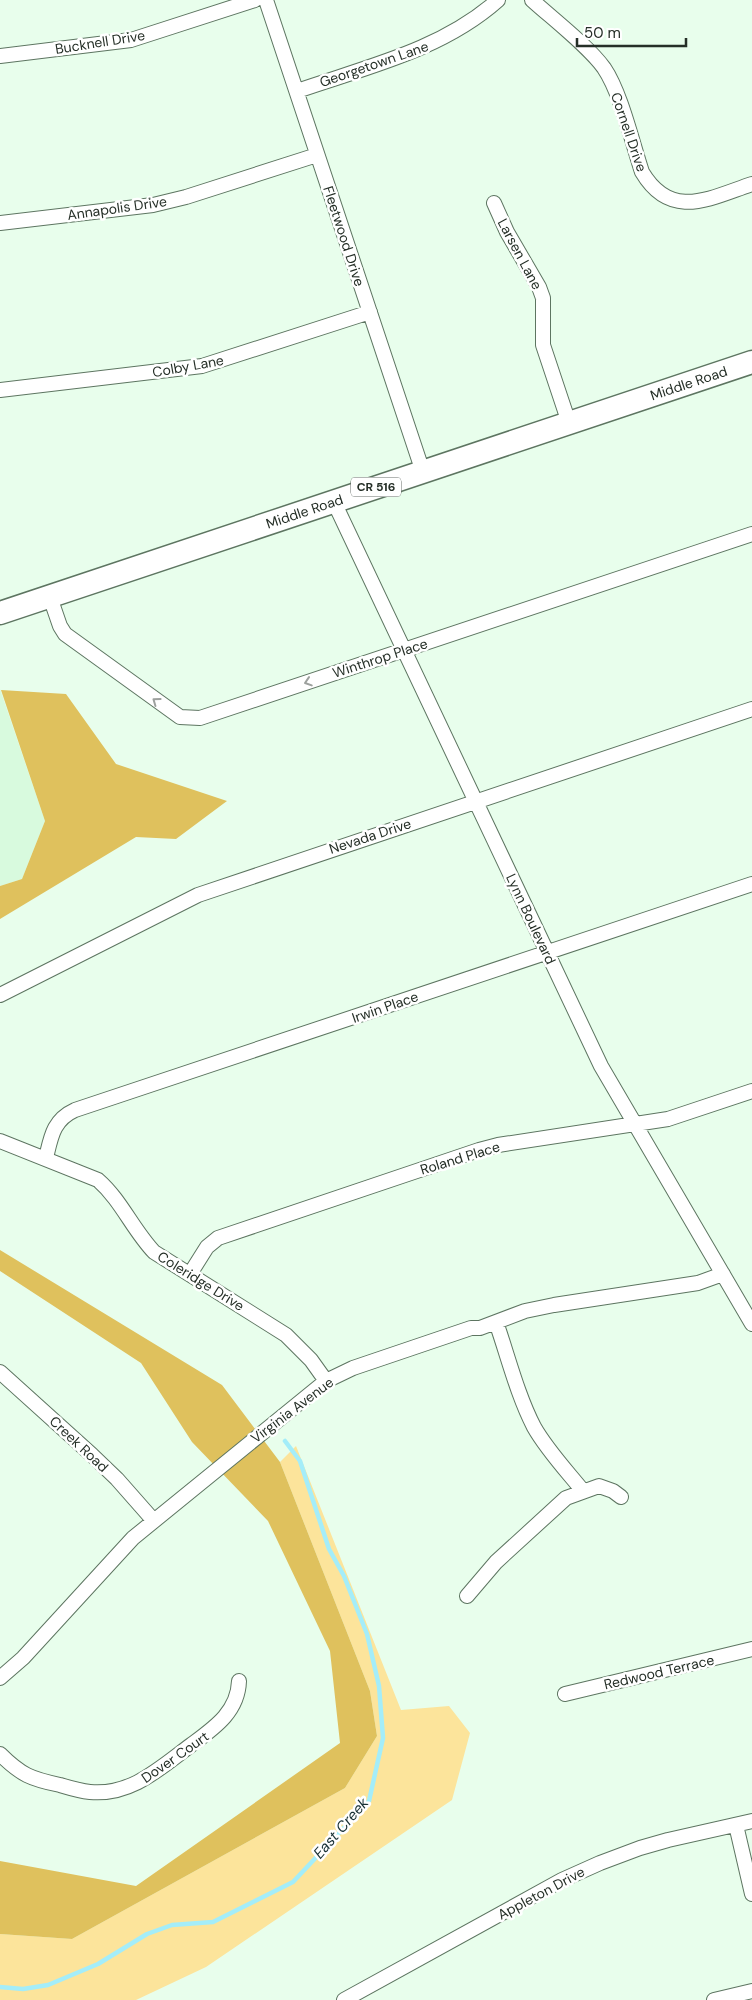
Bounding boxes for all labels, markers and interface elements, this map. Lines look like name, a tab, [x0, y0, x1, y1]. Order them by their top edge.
scale bar	[577, 15, 686, 47]
text: 50 m	[584, 23, 621, 43]
street label: Bucknell Drive	[54, 26, 146, 58]
street label: Georgetown Lane	[317, 37, 431, 91]
street label: Cornell Drive	[607, 90, 651, 174]
street label: Fleetwood Drive	[319, 184, 369, 288]
street label: Annapolis Drive	[66, 192, 168, 224]
street label: Larsen Lane	[494, 215, 546, 293]
street label: Colby Lane	[151, 351, 225, 381]
street label: Middle Road	[648, 362, 730, 404]
road number: CR 516	[351, 478, 401, 497]
street label: Middle Road	[264, 490, 345, 533]
street label: Winthrop Place	[330, 634, 430, 682]
one-way arrow	[304, 676, 313, 686]
one-way arrow	[153, 698, 162, 707]
street label: Nevada Drive	[327, 814, 413, 858]
street label: Lynn Boulevard	[502, 871, 560, 967]
street label: Irwin Place	[349, 987, 421, 1027]
street label: Roland Place	[418, 1137, 502, 1179]
street label: Coleridge Drive	[154, 1247, 248, 1315]
street label: Virginia Avenue	[247, 1373, 337, 1447]
street label: Creek Road	[46, 1412, 112, 1476]
street label: Redwood Terrace	[602, 1651, 716, 1693]
street label: Dover Court	[138, 1727, 212, 1787]
water label: East Creek	[309, 1793, 373, 1863]
street label: Appleton Drive	[494, 1862, 588, 1924]

